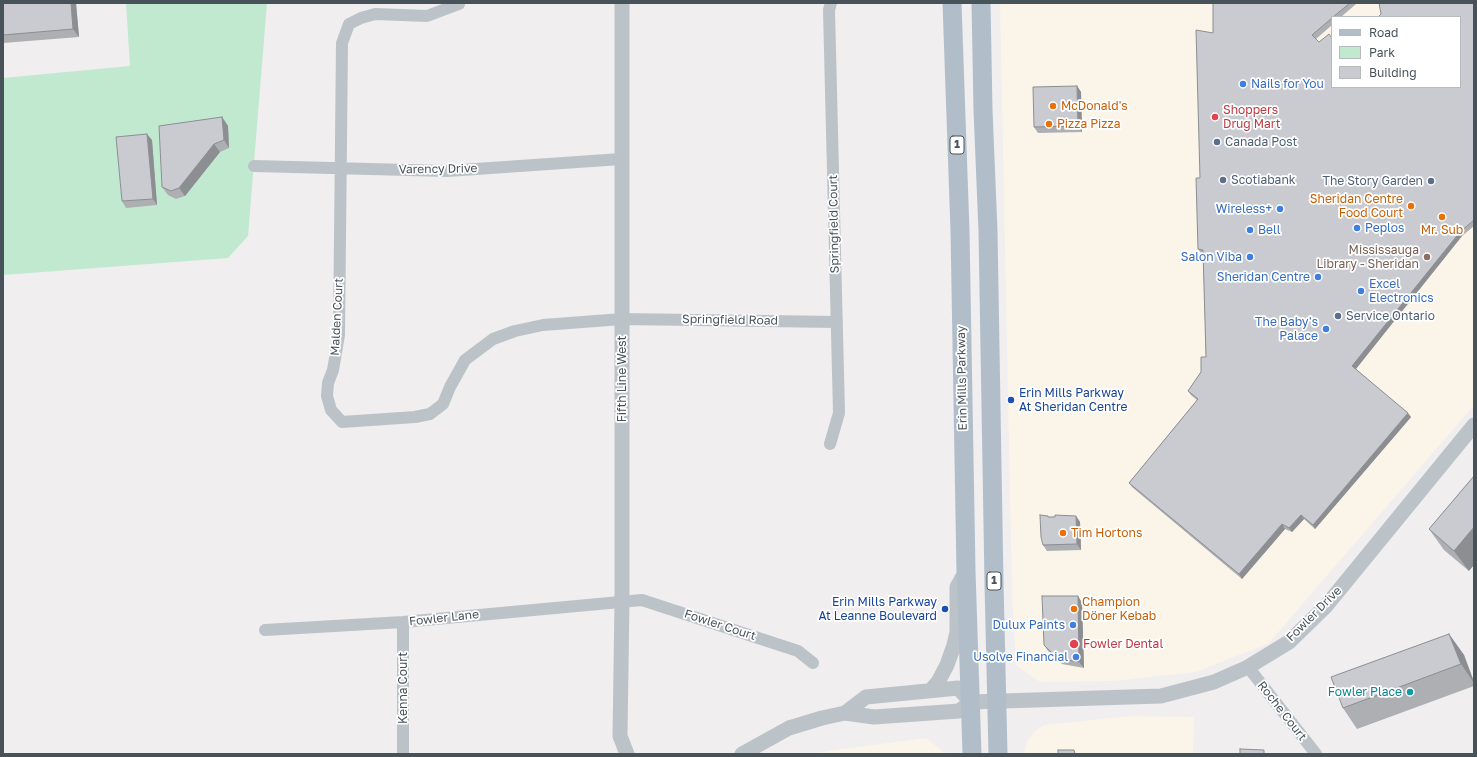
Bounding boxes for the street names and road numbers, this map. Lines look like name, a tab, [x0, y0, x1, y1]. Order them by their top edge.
road number: 1	[950, 136, 964, 154]
street label: Varency Drive	[399, 161, 477, 177]
street label: Springfield Court	[826, 175, 842, 273]
street label: Malden Court	[328, 278, 346, 356]
street label: Springfield Road	[682, 312, 778, 328]
street label: Erin Mills Parkway	[954, 325, 970, 431]
street label: Fifth Line West	[615, 336, 629, 422]
road number: 1	[987, 572, 1001, 590]
street label: Fowler Drive	[1283, 583, 1345, 645]
street label: Fowler Lane	[408, 607, 480, 629]
street label: Fowler Court	[682, 607, 758, 643]
street label: Kenna Court	[396, 652, 410, 724]
street label: Roche Court	[1254, 678, 1310, 744]

